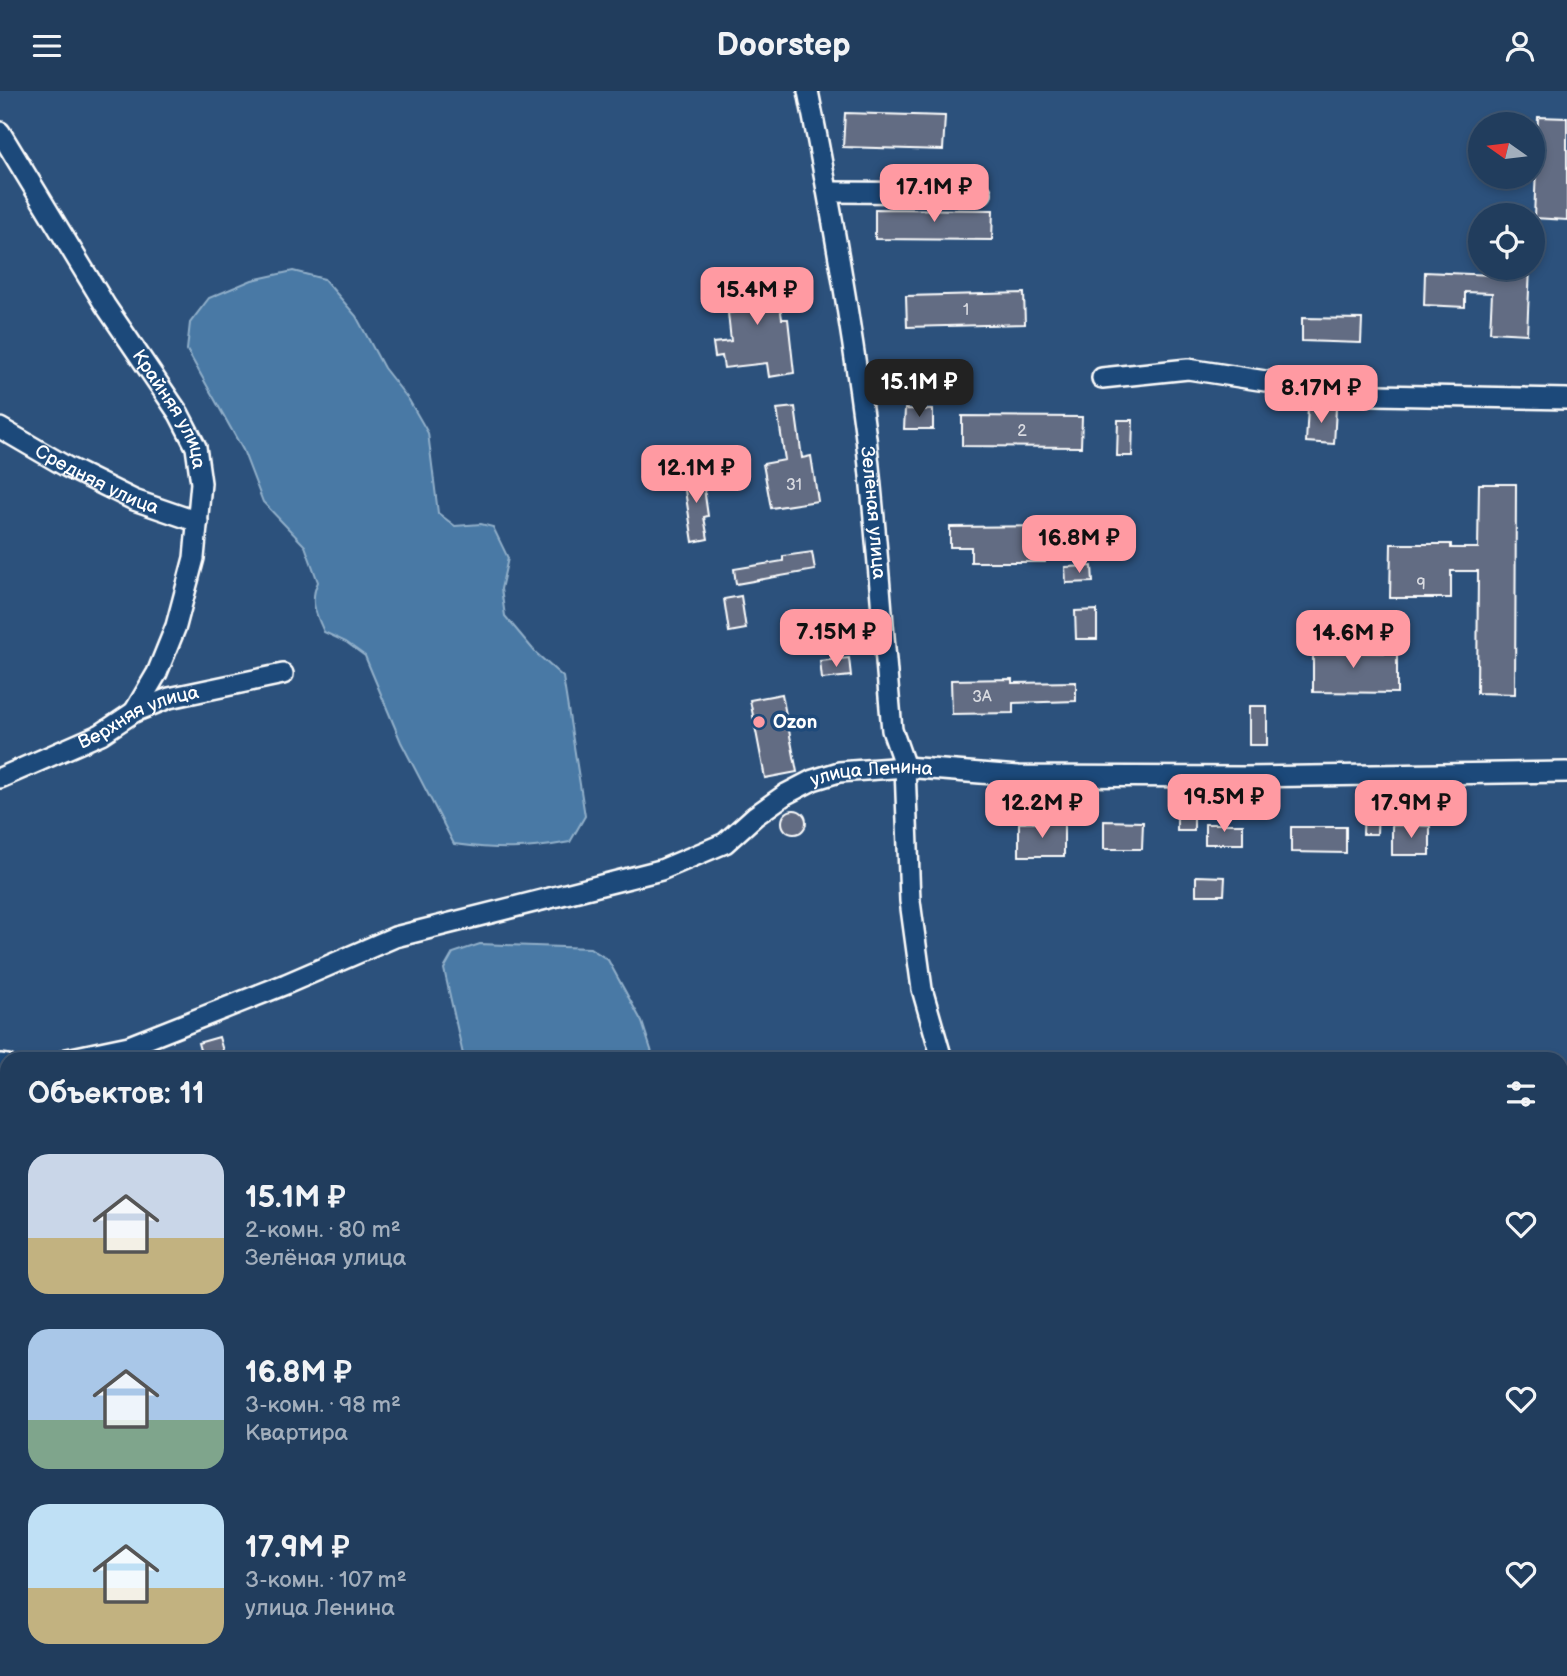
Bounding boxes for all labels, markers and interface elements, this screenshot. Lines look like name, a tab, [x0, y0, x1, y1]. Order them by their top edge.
text: Doorstep	[716, 26, 851, 65]
icon: menu	[28, 27, 66, 65]
icon: person	[1501, 27, 1539, 65]
north arrow	[1468, 112, 1545, 189]
map controls	[1468, 112, 1545, 280]
pin: 17.1M ₽	[869, 165, 999, 224]
text: 17.1M ₽	[896, 173, 972, 201]
button: locate	[1468, 203, 1545, 280]
pin: 15.4M ₽	[692, 267, 822, 327]
text: 15.4M ₽	[717, 276, 797, 304]
house number: 1	[963, 301, 969, 320]
street label: Крайняя улица	[127, 345, 210, 470]
pin: 15.1M ₽	[854, 359, 984, 419]
pin: 8.17M ₽	[1256, 365, 1386, 425]
text: 15.1M ₽	[880, 368, 958, 396]
text: 8.17M ₽	[1281, 374, 1361, 402]
house number: 2	[1017, 422, 1027, 441]
street label: Средняя улица	[31, 439, 162, 519]
pin: 12.1M ₽	[631, 445, 761, 505]
street label: Зелёная улица	[856, 445, 891, 580]
text: 12.1M ₽	[657, 454, 735, 482]
house number: 31	[786, 476, 802, 495]
pin: 16.8M ₽	[1014, 515, 1144, 575]
text: 16.8M ₽	[1038, 524, 1120, 552]
house number: 9	[1416, 575, 1426, 594]
pin: 7.15M ₽	[771, 609, 901, 669]
pin: 14.6M ₽	[1288, 611, 1418, 670]
text: 7.15M ₽	[796, 618, 876, 646]
text: 14.6M ₽	[1312, 619, 1394, 647]
street label: Верхняя улица	[75, 681, 201, 754]
house number: 3А	[972, 688, 992, 707]
place label: Ozon	[773, 711, 817, 734]
marker: Ozon	[751, 714, 767, 730]
street label: улица Ленина	[807, 755, 934, 792]
pin: 19.5M ₽	[1159, 775, 1289, 834]
pin: 12.2M ₽	[977, 781, 1107, 840]
pin: 17.9M ₽	[1346, 781, 1476, 840]
text: 19.5M ₽	[1184, 783, 1264, 811]
text: 12.2M ₽	[1001, 789, 1083, 817]
text: 17.9M ₽	[1371, 789, 1451, 817]
icon: filters	[1502, 1075, 1540, 1113]
text: Объектов: 11	[28, 1076, 205, 1112]
text: 15.1M ₽	[245, 1180, 346, 1216]
icon: home	[84, 1182, 168, 1266]
icon: heart	[1502, 1205, 1540, 1243]
text: 2-комн. · 80 m²	[245, 1216, 401, 1244]
text: Зелёная улица	[245, 1244, 406, 1272]
text: 16.8M ₽	[245, 1355, 352, 1391]
icon: home	[84, 1357, 168, 1441]
icon: heart	[1502, 1380, 1540, 1418]
text: 3-комн. · 98 m²	[245, 1391, 401, 1419]
text: Квартира	[245, 1419, 348, 1447]
text: 17.9M ₽	[245, 1530, 350, 1566]
icon: home	[84, 1532, 168, 1616]
icon: heart	[1502, 1555, 1540, 1593]
text: 3-комн. · 107 m²	[245, 1566, 407, 1594]
text: улица Ленина	[245, 1594, 395, 1622]

